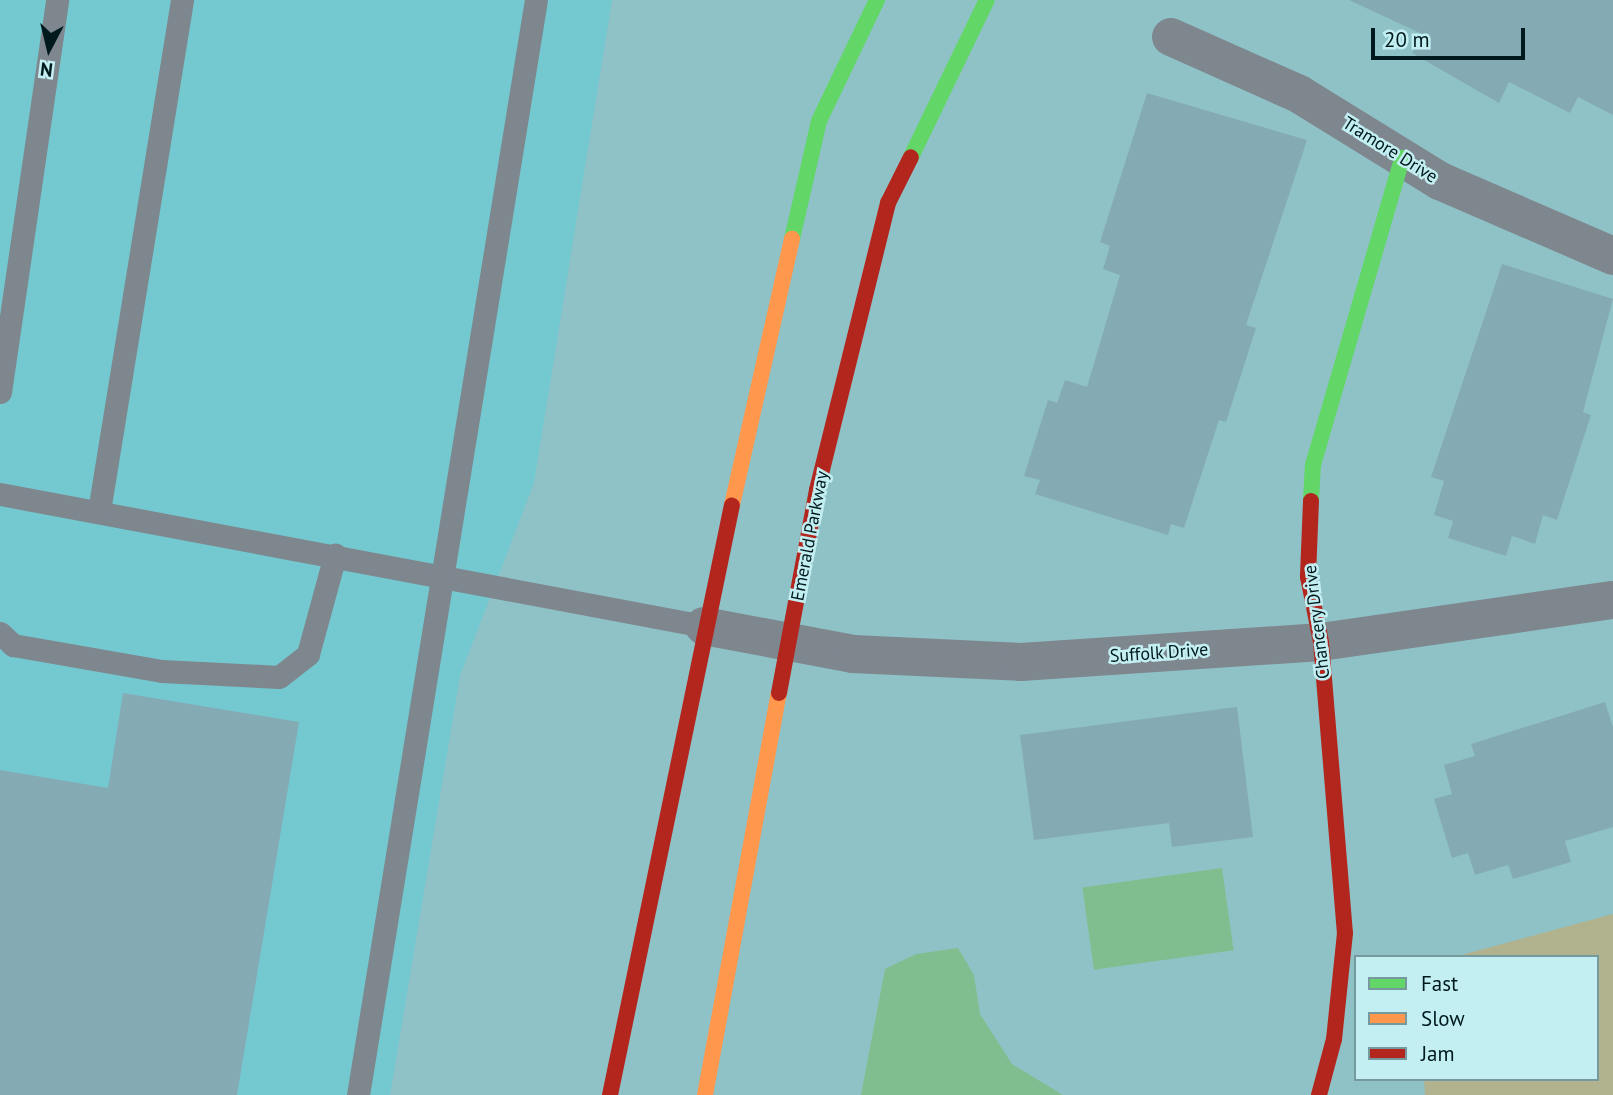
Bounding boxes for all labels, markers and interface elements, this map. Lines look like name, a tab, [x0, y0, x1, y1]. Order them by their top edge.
north arrow	[14, 14, 84, 84]
scale bar	[1375, 14, 1529, 58]
text: 20 m	[1384, 26, 1430, 53]
text: N	[39, 57, 54, 83]
street label: Tramore Drive	[1339, 112, 1441, 188]
street label: Emerald Parkway	[787, 469, 833, 603]
street label: Chancery Drive	[1299, 563, 1335, 681]
street label: Suffolk Drive	[1109, 639, 1209, 667]
legend	[1354, 955, 1599, 1081]
text: Fast	[1421, 970, 1458, 997]
text: Slow	[1421, 1005, 1465, 1032]
text: Jam	[1421, 1040, 1455, 1067]

